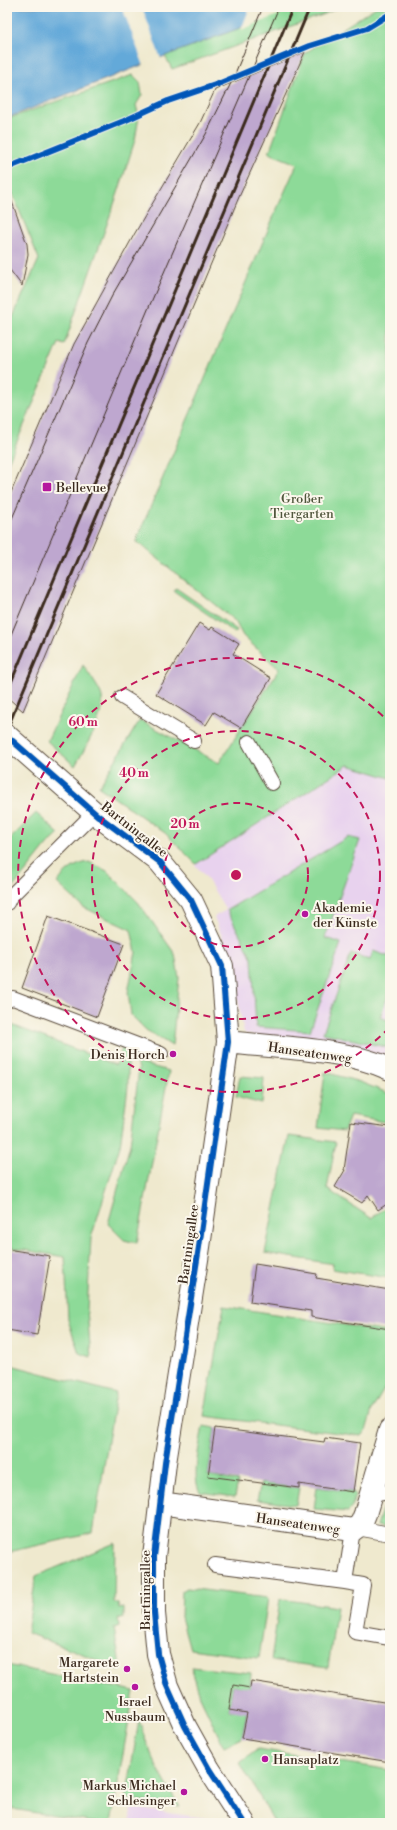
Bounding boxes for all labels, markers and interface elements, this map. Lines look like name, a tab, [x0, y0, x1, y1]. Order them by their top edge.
place label: Bellevue	[55, 480, 107, 496]
marker: Bellevue	[41, 481, 53, 493]
park label: Großer Tiergarten	[270, 491, 334, 522]
text: 60 m	[68, 715, 98, 730]
text: 40 m	[119, 766, 149, 781]
street label: Bartningallee	[97, 798, 171, 861]
text: 20 m	[170, 817, 200, 832]
centre of rings	[229, 868, 243, 882]
place label: Akademie der Künste	[312, 900, 377, 931]
marker: Akademie der Künste	[300, 909, 310, 919]
street label: Hanseatenweg	[267, 1039, 353, 1067]
place label: Denis Horch	[91, 1047, 165, 1063]
marker: Denis Horch	[168, 1049, 178, 1059]
street label: Bartningallee	[175, 1203, 203, 1286]
street label: Hanseatenweg	[255, 1510, 341, 1538]
street label: Bartningallee	[138, 1549, 154, 1631]
place label: Margarete Hartstein	[59, 1655, 119, 1686]
marker: Margarete Hartstein	[122, 1664, 132, 1674]
marker: Israel Nussbaum	[130, 1682, 140, 1692]
place label: Israel Nussbaum	[104, 1694, 166, 1725]
place label: Hansaplatz	[273, 1752, 339, 1768]
marker: Hansaplatz	[260, 1754, 270, 1764]
place label: Markus Michael Schlesinger	[83, 1778, 176, 1809]
marker: Markus Michael Schlesinger	[179, 1787, 189, 1797]

